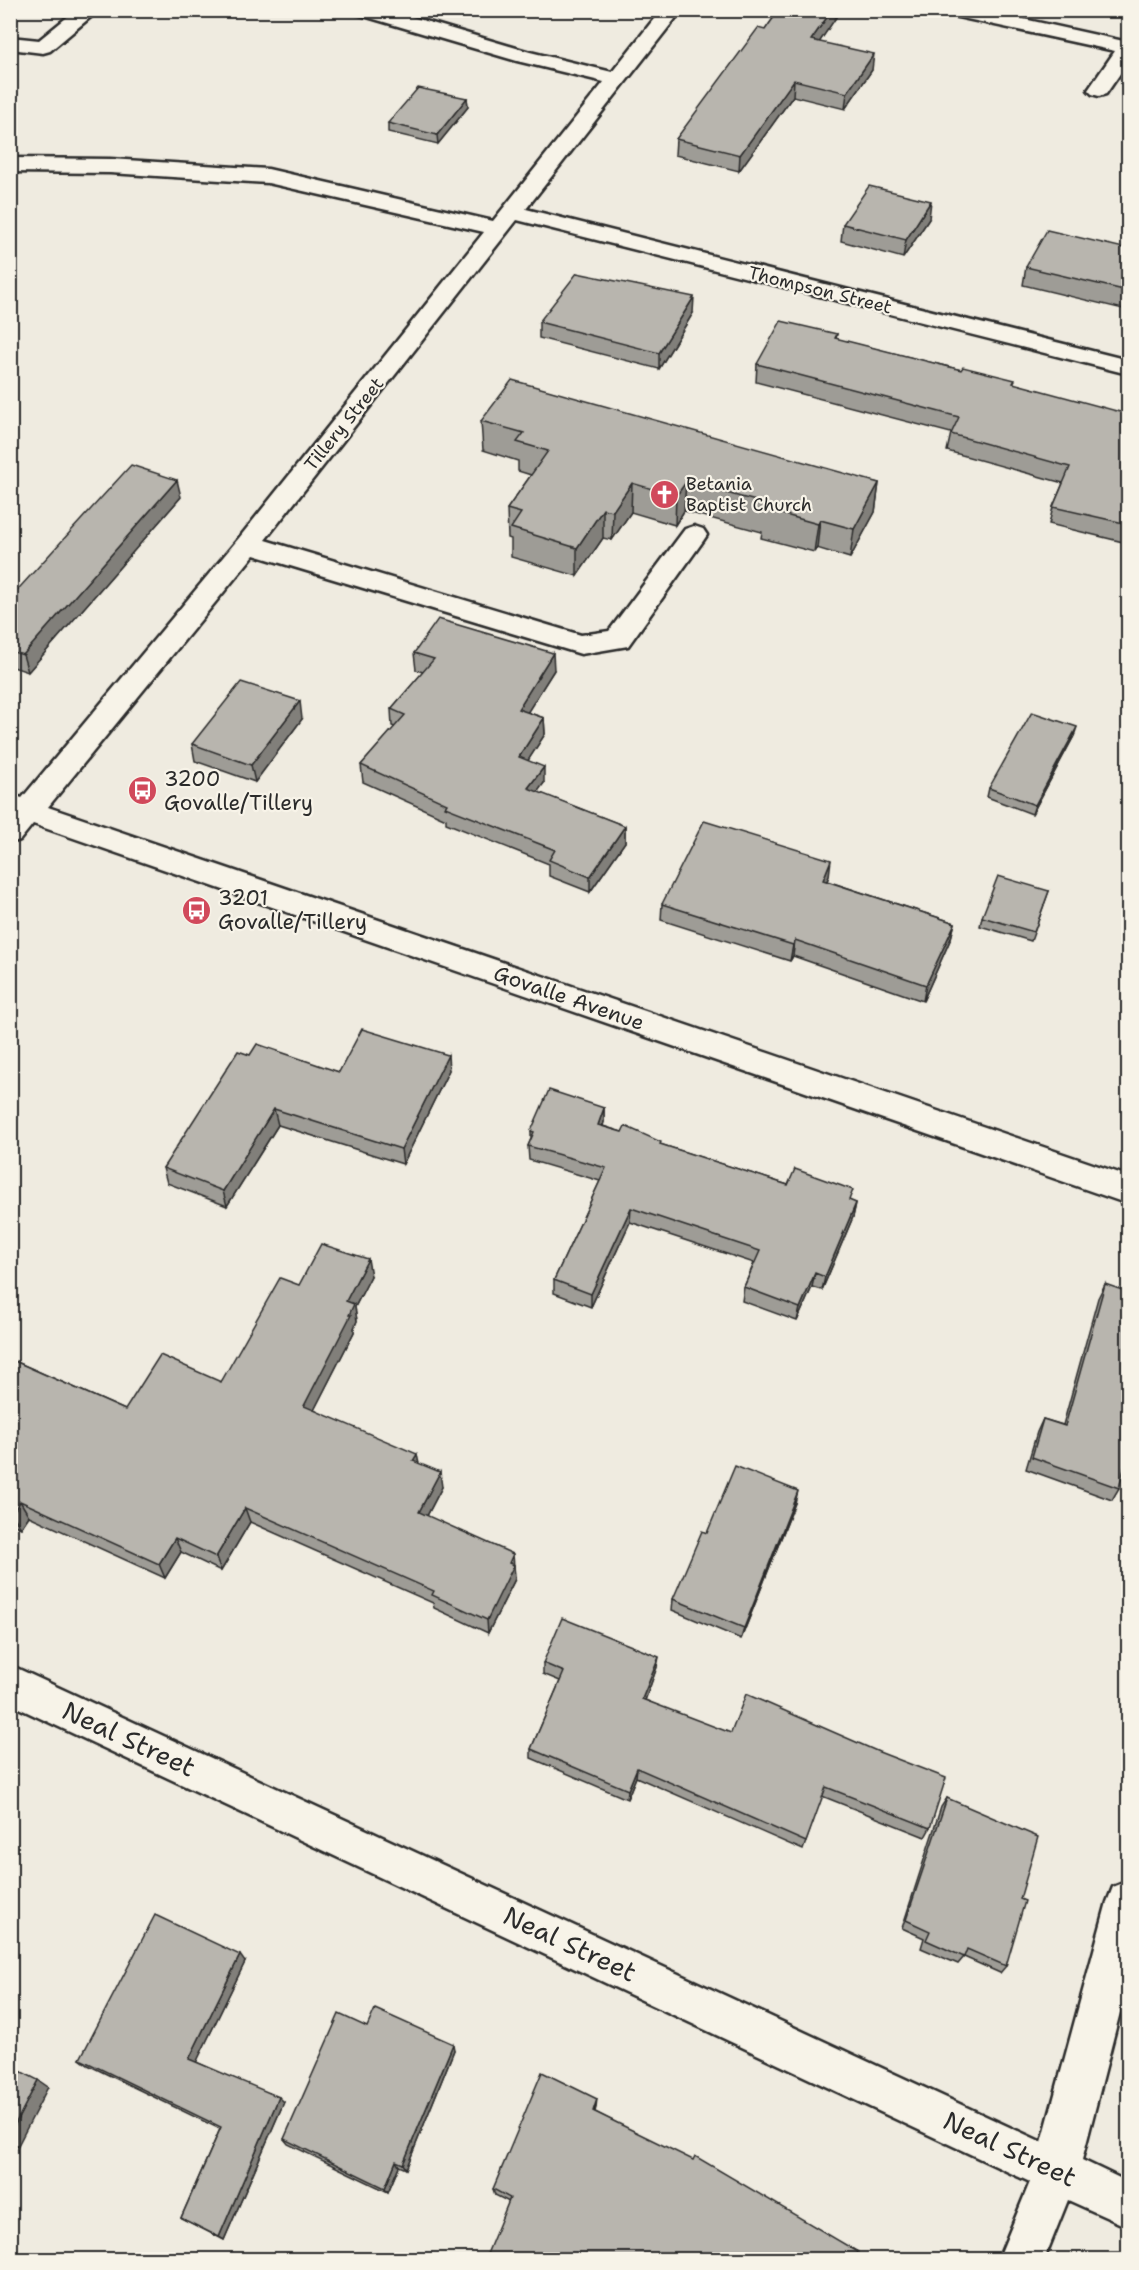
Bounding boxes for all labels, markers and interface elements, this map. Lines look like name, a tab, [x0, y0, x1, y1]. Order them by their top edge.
street label: Thompson Street	[746, 261, 894, 319]
street label: Tillery Street	[299, 372, 389, 476]
place label: Betania Baptist Church	[686, 472, 812, 517]
church icon: Betania Baptist Church	[649, 478, 681, 510]
place label: 3200 Govalle/Tillery	[164, 765, 313, 817]
bus stop icon: 3200 Govalle/Tillery	[127, 775, 159, 807]
place label: 3201 Govalle/Tillery	[218, 884, 367, 936]
bus stop icon: 3201 Govalle/Tillery	[181, 894, 213, 926]
street label: Govalle Avenue	[490, 959, 648, 1037]
street label: Neal Street	[57, 1692, 202, 1785]
street label: Neal Street	[498, 1897, 643, 1990]
street label: Neal Street	[938, 2102, 1083, 2195]

